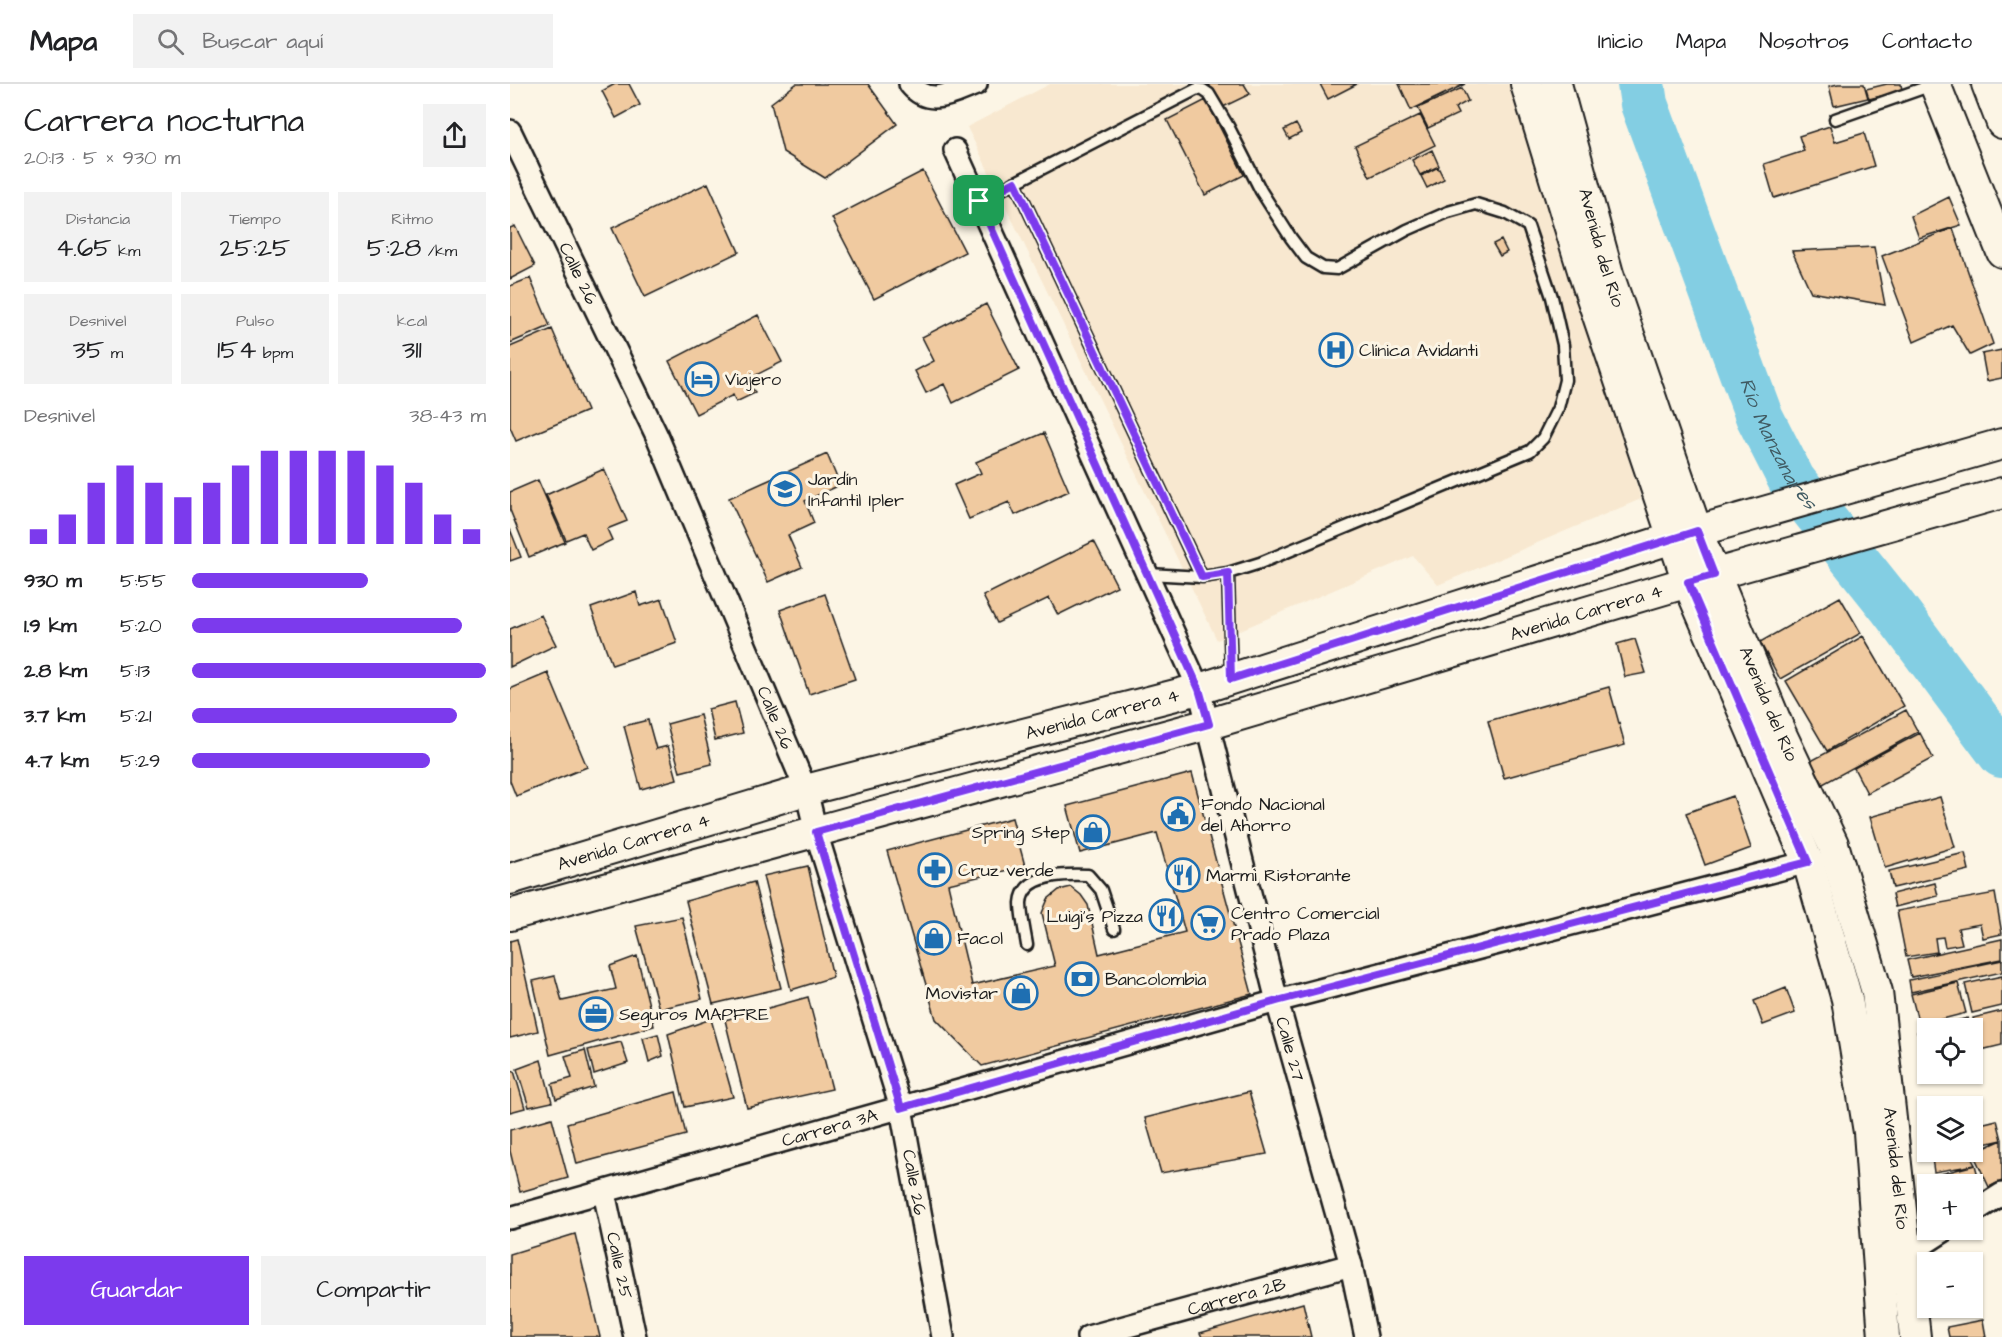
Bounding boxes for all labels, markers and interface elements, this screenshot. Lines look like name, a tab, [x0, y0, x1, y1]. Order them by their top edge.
search box	[133, 14, 553, 68]
text: Mapa	[30, 22, 97, 61]
icon: search	[154, 25, 187, 58]
text: Buscar aquí	[202, 26, 323, 57]
text: Inicio	[1598, 27, 1643, 56]
text: Mapa	[1676, 27, 1726, 56]
text: Nosotros	[1759, 27, 1849, 56]
text: Contacto	[1882, 27, 1972, 56]
text: Carrera nocturna	[24, 98, 304, 144]
button: share	[423, 104, 486, 167]
text: 20:13 · 5 × 930 m	[24, 144, 180, 172]
pin	[953, 175, 1004, 226]
icon: arrive	[962, 184, 995, 217]
street label: Avenida del Río	[1573, 185, 1631, 311]
text: Distancia	[66, 208, 130, 230]
text: Tiempo	[229, 208, 281, 230]
text: Ritmo	[391, 208, 433, 230]
text: 4.65	[56, 230, 112, 266]
text: 25:25	[220, 230, 290, 266]
text: 5:28	[367, 230, 421, 266]
street label: Calle 26	[553, 238, 604, 309]
text: km	[112, 240, 140, 262]
text: /km	[421, 240, 457, 262]
text: Desnivel	[70, 310, 126, 332]
text: Pulso	[236, 310, 274, 332]
text: kcal	[397, 310, 427, 332]
text: 35	[73, 332, 104, 368]
text: 154	[217, 332, 256, 368]
text: 311	[402, 332, 422, 368]
hospital icon: Clínica Avidanti	[1318, 332, 1354, 368]
place label: Clínica Avidanti	[1359, 338, 1478, 363]
text: m	[104, 342, 123, 364]
text: bpm	[256, 342, 293, 364]
hotel icon: Viajero	[684, 361, 720, 397]
place label: Viajero	[725, 367, 781, 392]
water label: Río Manzanares	[1732, 374, 1824, 516]
text: Desnivel	[24, 402, 95, 430]
text: 38–43 m	[409, 402, 486, 430]
place label: Jardín Infantil Ipler	[808, 467, 904, 513]
school or university icon: Jardín Infantil Ipler	[767, 471, 803, 507]
text: 930 m	[24, 567, 82, 595]
text: 5:55	[120, 567, 166, 595]
street label: Avenida Carrera 4	[1507, 578, 1666, 647]
text: 1.9 km	[24, 612, 77, 640]
text: 5:20	[120, 612, 162, 640]
street label: Avenida del Río	[1733, 642, 1805, 765]
text: 2.8 km	[24, 657, 87, 685]
text: 5:13	[120, 657, 150, 685]
street label: Calle 26	[751, 682, 800, 753]
street label: Avenida Carrera 4	[1023, 682, 1182, 746]
text: 3.7 km	[24, 702, 85, 730]
text: 5:21	[120, 702, 152, 730]
text: 4.7 km	[24, 747, 89, 775]
text: 5:29	[120, 747, 160, 775]
place label: Fondo Nacional del Ahorro	[1201, 792, 1325, 838]
public building icon: Fondo Nacional del Ahorro	[1160, 796, 1196, 832]
street label: Avenida Carrera 4	[554, 807, 713, 877]
shop icon: Spring Step	[1075, 814, 1111, 850]
place label: Spring Step	[972, 820, 1070, 846]
pharmacy icon: Cruz verde	[917, 852, 953, 888]
restaurant icon: Marmi Ristorante	[1165, 857, 1201, 893]
place label: Cruz verde	[958, 858, 1054, 883]
place label: Marmi Ristorante	[1206, 863, 1351, 888]
restaurant icon: Luigi's Pizza	[1148, 898, 1184, 934]
place label: Centro Comercial Prado Plaza	[1231, 901, 1380, 947]
place label: Luigi's Pizza	[1046, 904, 1143, 930]
supermarket icon: Centro Comercial Prado Plaza	[1190, 905, 1226, 941]
shop icon: Facol	[916, 920, 952, 956]
place label: Facol	[957, 926, 1003, 951]
bank icon: Bancolombia	[1064, 961, 1100, 997]
place label: Bancolombia	[1105, 967, 1206, 992]
shop icon: Movistar	[1003, 975, 1039, 1011]
place label: Movistar	[926, 981, 998, 1006]
office icon: Seguros MAPFRE	[578, 996, 614, 1032]
place label: Seguros MAPFRE	[619, 1002, 769, 1028]
street label: Calle 27	[1269, 1014, 1311, 1084]
map controls	[1917, 1018, 1983, 1318]
button: locate	[1917, 1018, 1983, 1084]
button: layers	[1917, 1096, 1983, 1162]
street label: Carrera 3A	[779, 1102, 881, 1153]
street label: Avenida del Río	[1877, 1106, 1916, 1231]
street label: Calle 26	[896, 1147, 933, 1217]
button: +	[1917, 1174, 1983, 1240]
street label: Calle 25	[600, 1230, 639, 1301]
button: −	[1917, 1252, 1983, 1318]
button: Guardar	[24, 1256, 249, 1325]
button: Compartir	[261, 1256, 486, 1325]
street label: Carrera 2B	[1185, 1271, 1289, 1322]

